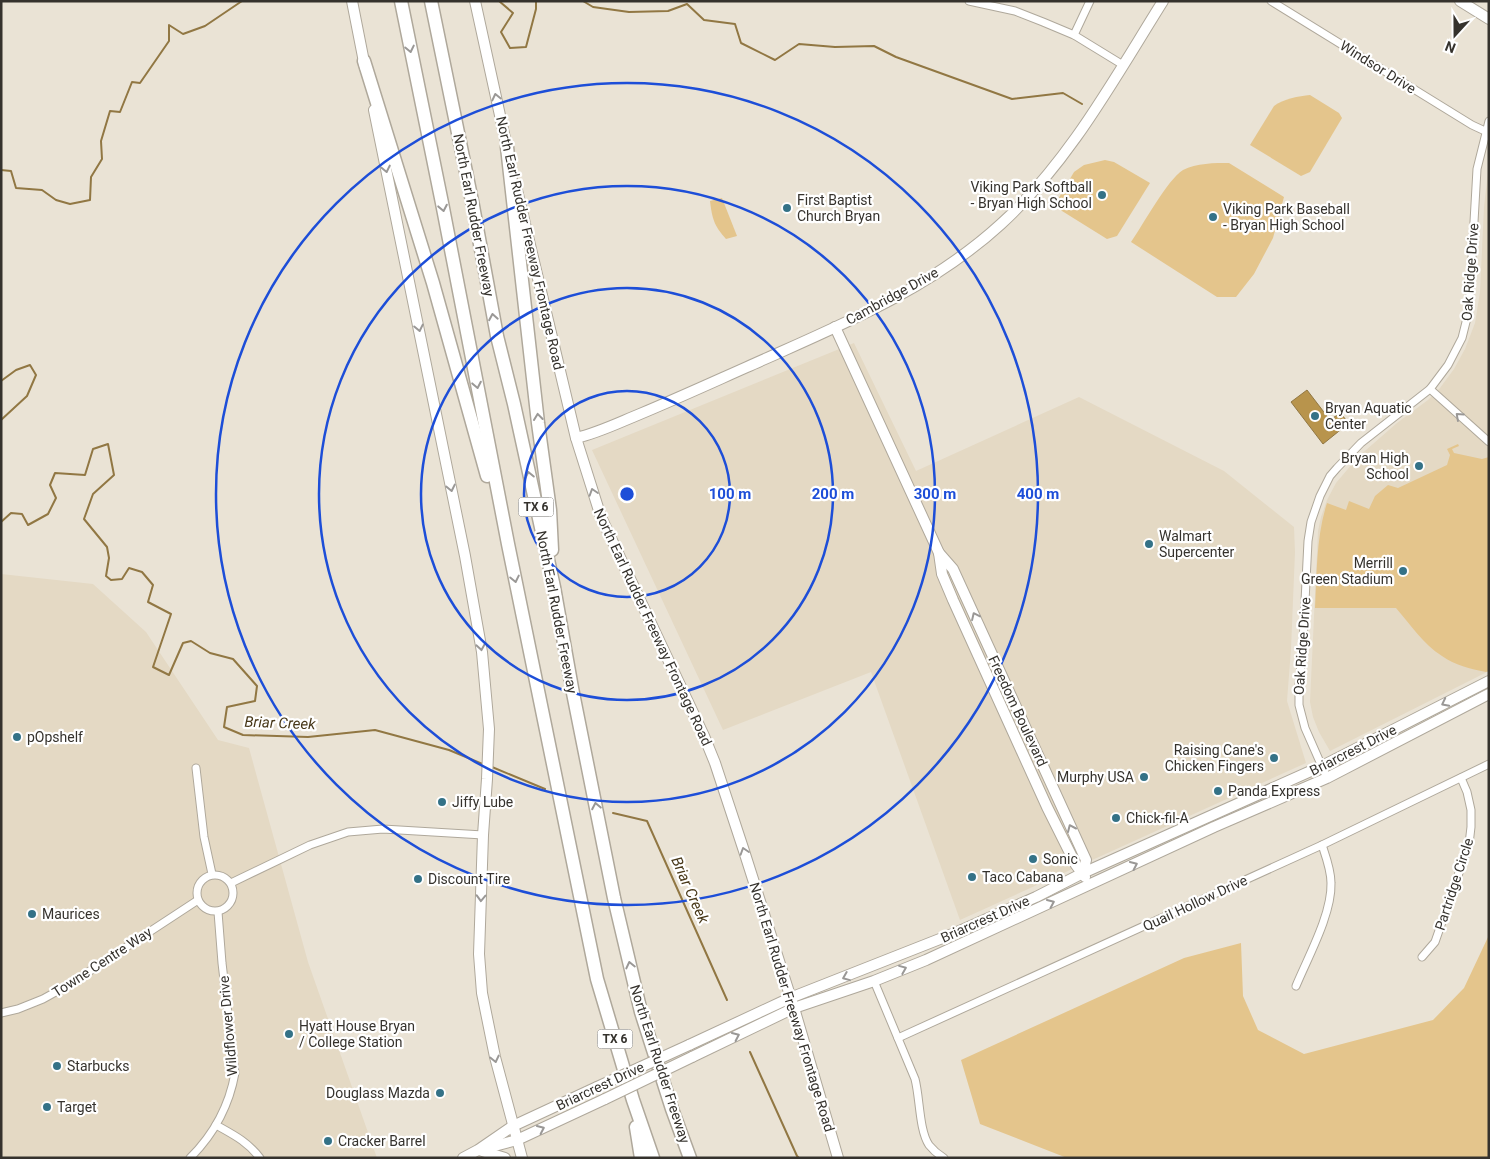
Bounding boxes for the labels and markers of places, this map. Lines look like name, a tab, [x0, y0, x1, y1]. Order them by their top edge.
place label: Viking Park Softball - Bryan High School	[970, 179, 1092, 211]
marker: Viking Park Softball - Bryan High School	[1096, 189, 1108, 201]
place label: First Baptist Church Bryan	[797, 192, 880, 224]
place label: Viking Park Baseball - Bryan High School	[1223, 201, 1350, 233]
marker: First Baptist Church Bryan	[781, 202, 793, 214]
marker: Viking Park Baseball - Bryan High School	[1207, 211, 1219, 223]
place label: Bryan Aquatic Center	[1325, 400, 1412, 432]
marker: Bryan Aquatic Center	[1309, 410, 1321, 422]
place label: Bryan High School	[1341, 450, 1409, 482]
marker: Bryan High School	[1413, 460, 1425, 472]
centre of rings	[618, 485, 636, 503]
place label: Walmart Supercenter	[1159, 528, 1234, 560]
marker: Walmart Supercenter	[1143, 538, 1155, 550]
place label: Merrill Green Stadium	[1301, 555, 1393, 587]
marker: Merrill Green Stadium	[1397, 565, 1409, 577]
place label: pOpshelf	[27, 729, 83, 745]
marker: pOpshelf	[11, 731, 23, 743]
place label: Raising Cane's Chicken Fingers	[1165, 742, 1264, 774]
marker: Raising Cane's Chicken Fingers	[1268, 752, 1280, 764]
place label: Murphy USA	[1057, 769, 1134, 785]
marker: Murphy USA	[1138, 771, 1150, 783]
place label: Panda Express	[1228, 783, 1320, 799]
marker: Panda Express	[1212, 785, 1224, 797]
place label: Jiffy Lube	[452, 794, 513, 810]
marker: Jiffy Lube	[436, 796, 448, 808]
place label: Chick-fil-A	[1126, 810, 1189, 826]
marker: Chick-fil-A	[1110, 812, 1122, 824]
place label: Sonic	[1043, 851, 1078, 867]
marker: Sonic	[1027, 853, 1039, 865]
place label: Taco Cabana	[982, 869, 1064, 885]
place label: Discount Tire	[428, 871, 510, 887]
marker: Taco Cabana	[966, 871, 978, 883]
marker: Discount Tire	[412, 873, 424, 885]
place label: Maurices	[42, 906, 100, 922]
marker: Maurices	[26, 908, 38, 920]
place label: Hyatt House Bryan / College Station	[299, 1018, 415, 1050]
marker: Hyatt House Bryan / College Station	[283, 1028, 295, 1040]
place label: Starbucks	[67, 1058, 129, 1074]
marker: Starbucks	[51, 1060, 63, 1072]
place label: Douglass Mazda	[326, 1085, 430, 1101]
marker: Douglass Mazda	[434, 1087, 446, 1099]
place label: Target	[57, 1099, 97, 1115]
marker: Target	[41, 1101, 53, 1113]
place label: Cracker Barrel	[338, 1133, 426, 1149]
marker: Cracker Barrel	[322, 1135, 334, 1147]

